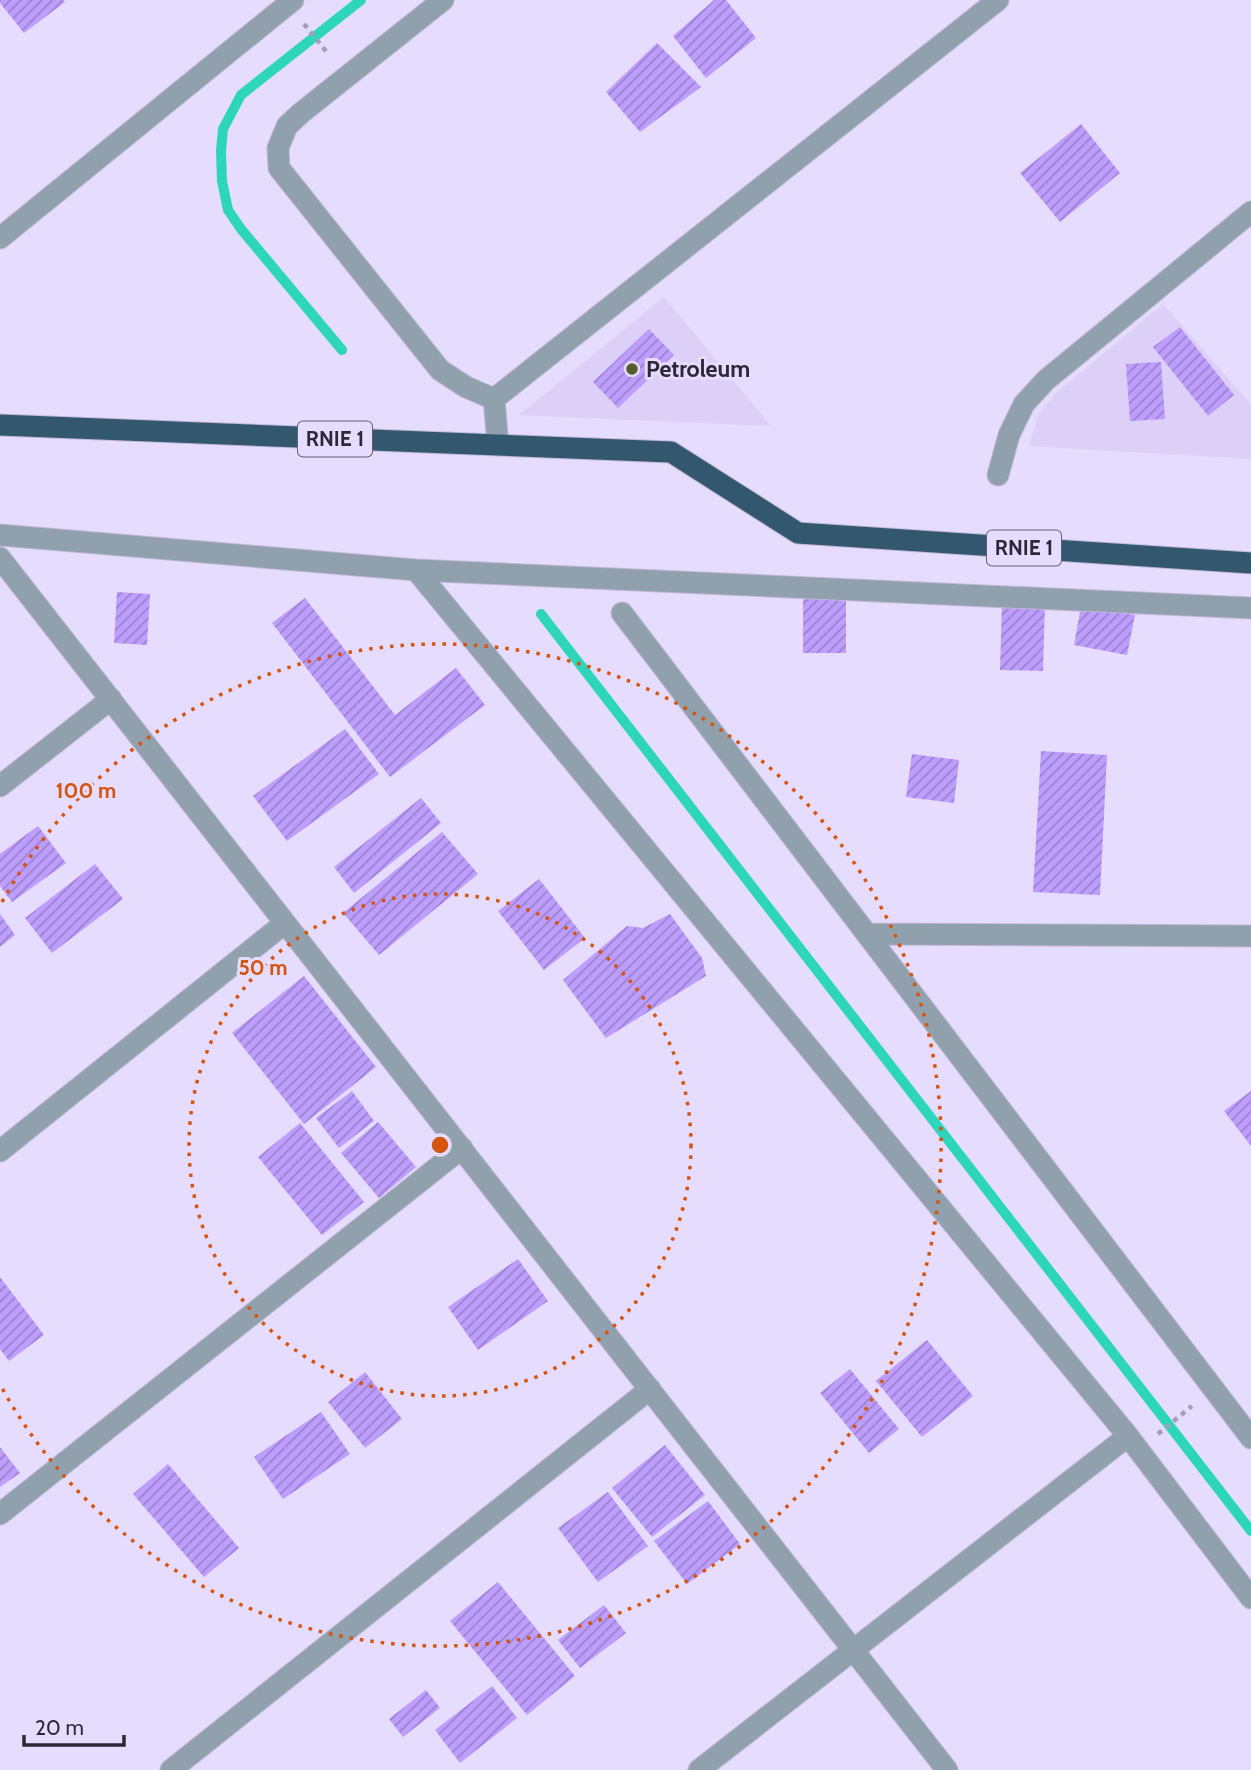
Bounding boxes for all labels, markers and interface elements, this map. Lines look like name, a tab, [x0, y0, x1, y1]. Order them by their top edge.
place label: Petroleum	[646, 355, 750, 383]
marker: Petroleum	[624, 361, 640, 377]
road number: RNIE 1	[298, 422, 372, 457]
road number: RNIE 1	[987, 530, 1061, 566]
text: 100 m	[56, 778, 116, 803]
text: 50 m	[238, 955, 288, 980]
centre of rings	[428, 1133, 452, 1157]
scale bar	[24, 1704, 124, 1748]
text: 20 m	[35, 1715, 84, 1740]

